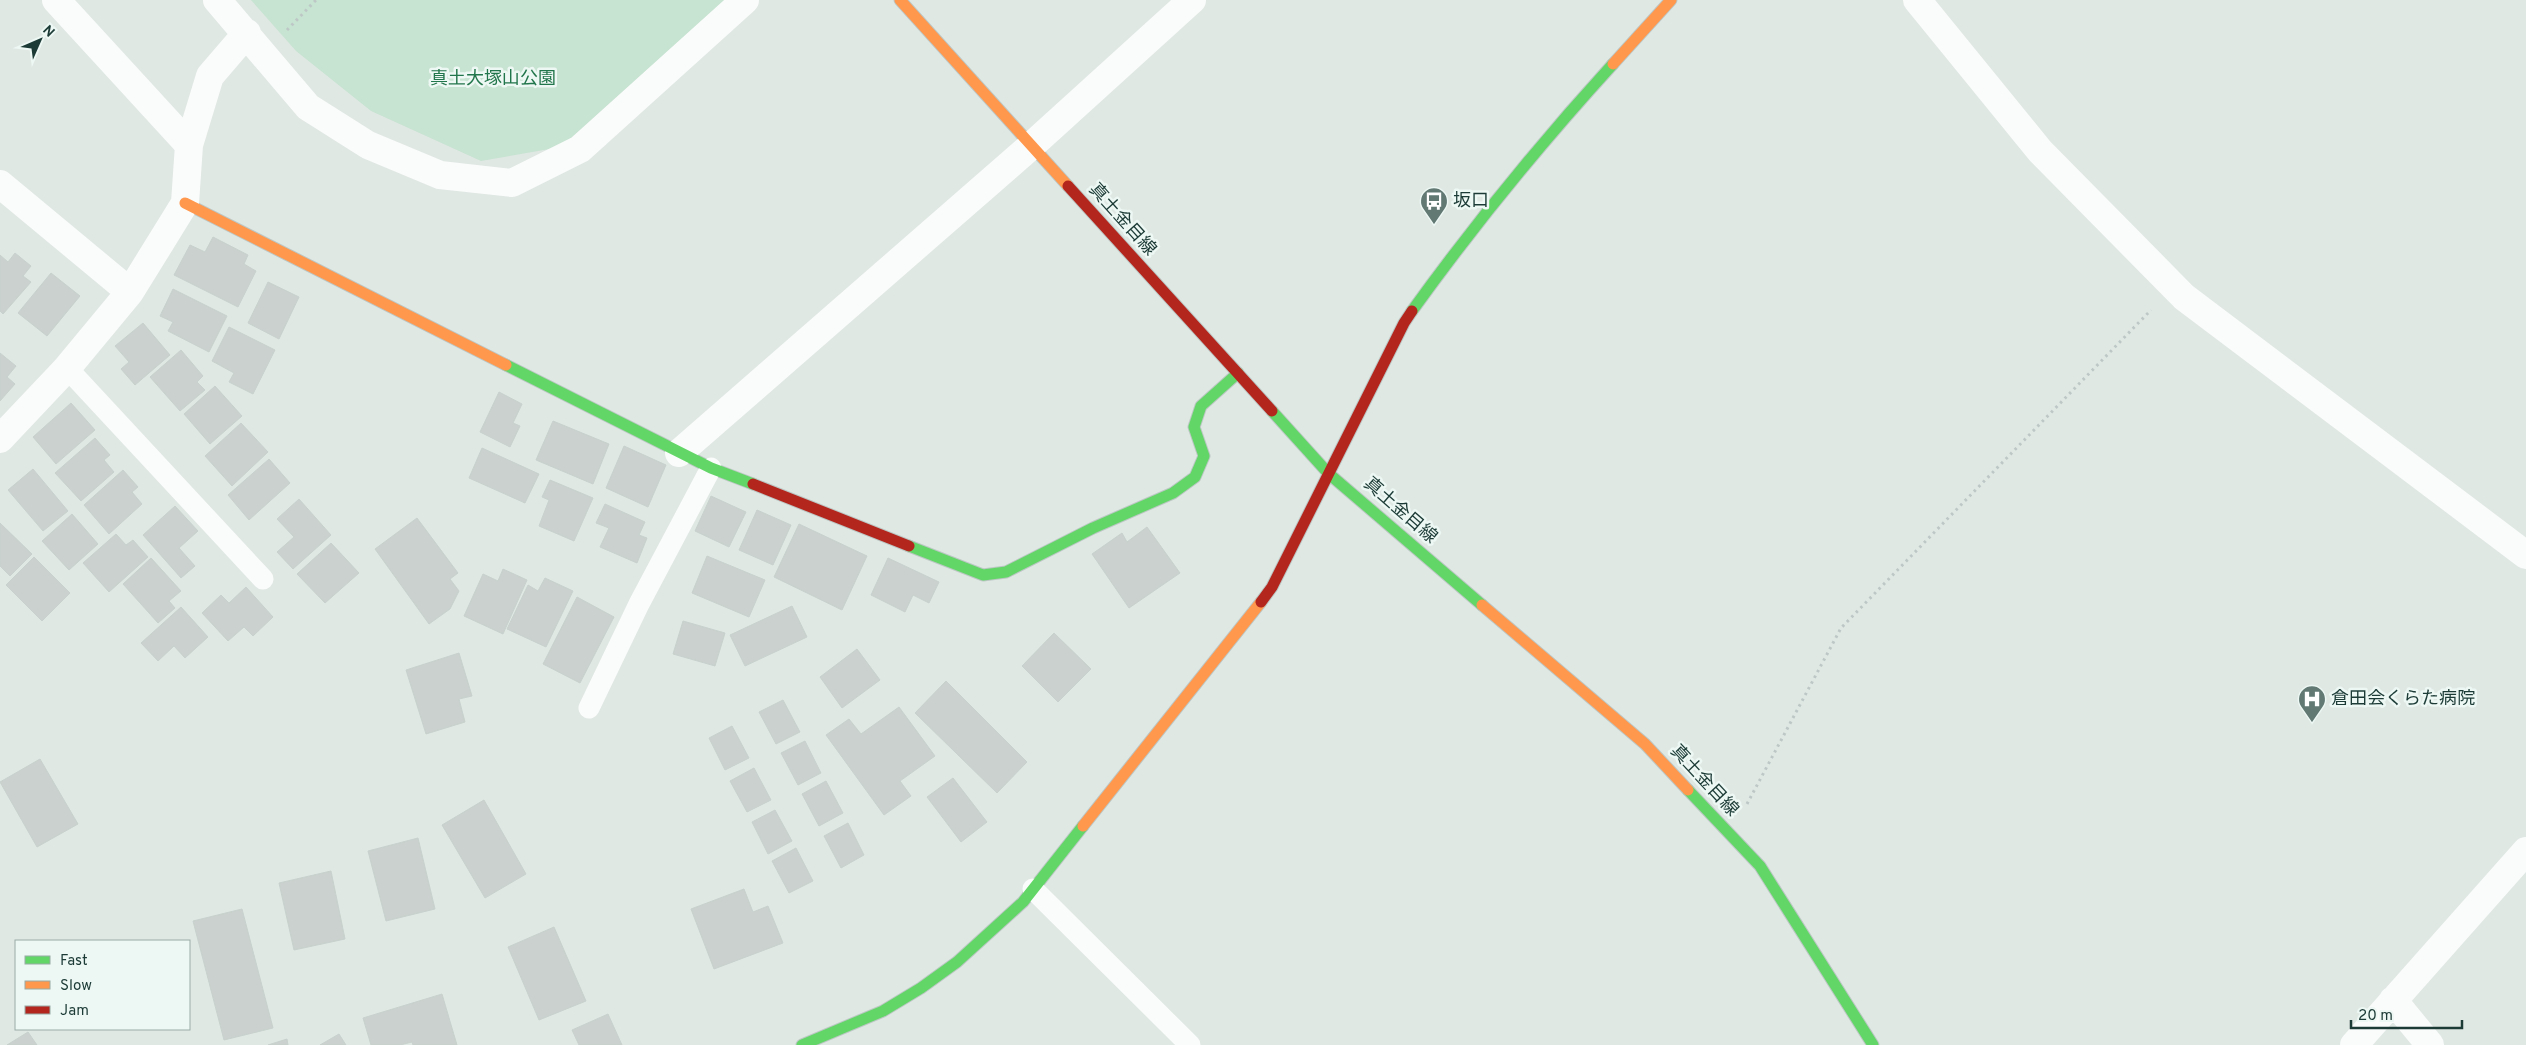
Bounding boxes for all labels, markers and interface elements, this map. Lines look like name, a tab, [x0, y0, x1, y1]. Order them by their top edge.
north arrow	[15, 15, 65, 65]
text: N	[39, 22, 58, 41]
park label: 真土大塚山公園	[430, 68, 556, 91]
street label: 真土金目線	[1083, 179, 1161, 261]
bus stop icon: 坂口	[1419, 186, 1449, 225]
place label: 坂口	[1453, 190, 1489, 213]
street label: 真土金目線	[1358, 473, 1442, 549]
hospital icon: 倉田会くらた病院	[2297, 684, 2327, 723]
place label: 倉田会くらた病院	[2331, 688, 2475, 711]
street label: 真土金目線	[1665, 740, 1743, 822]
legend	[15, 940, 190, 1030]
text: Fast	[60, 952, 88, 971]
text: Slow	[60, 977, 92, 996]
scale bar	[2351, 998, 2462, 1030]
text: Jam	[60, 1002, 89, 1021]
text: 20 m	[2358, 1007, 2393, 1026]

